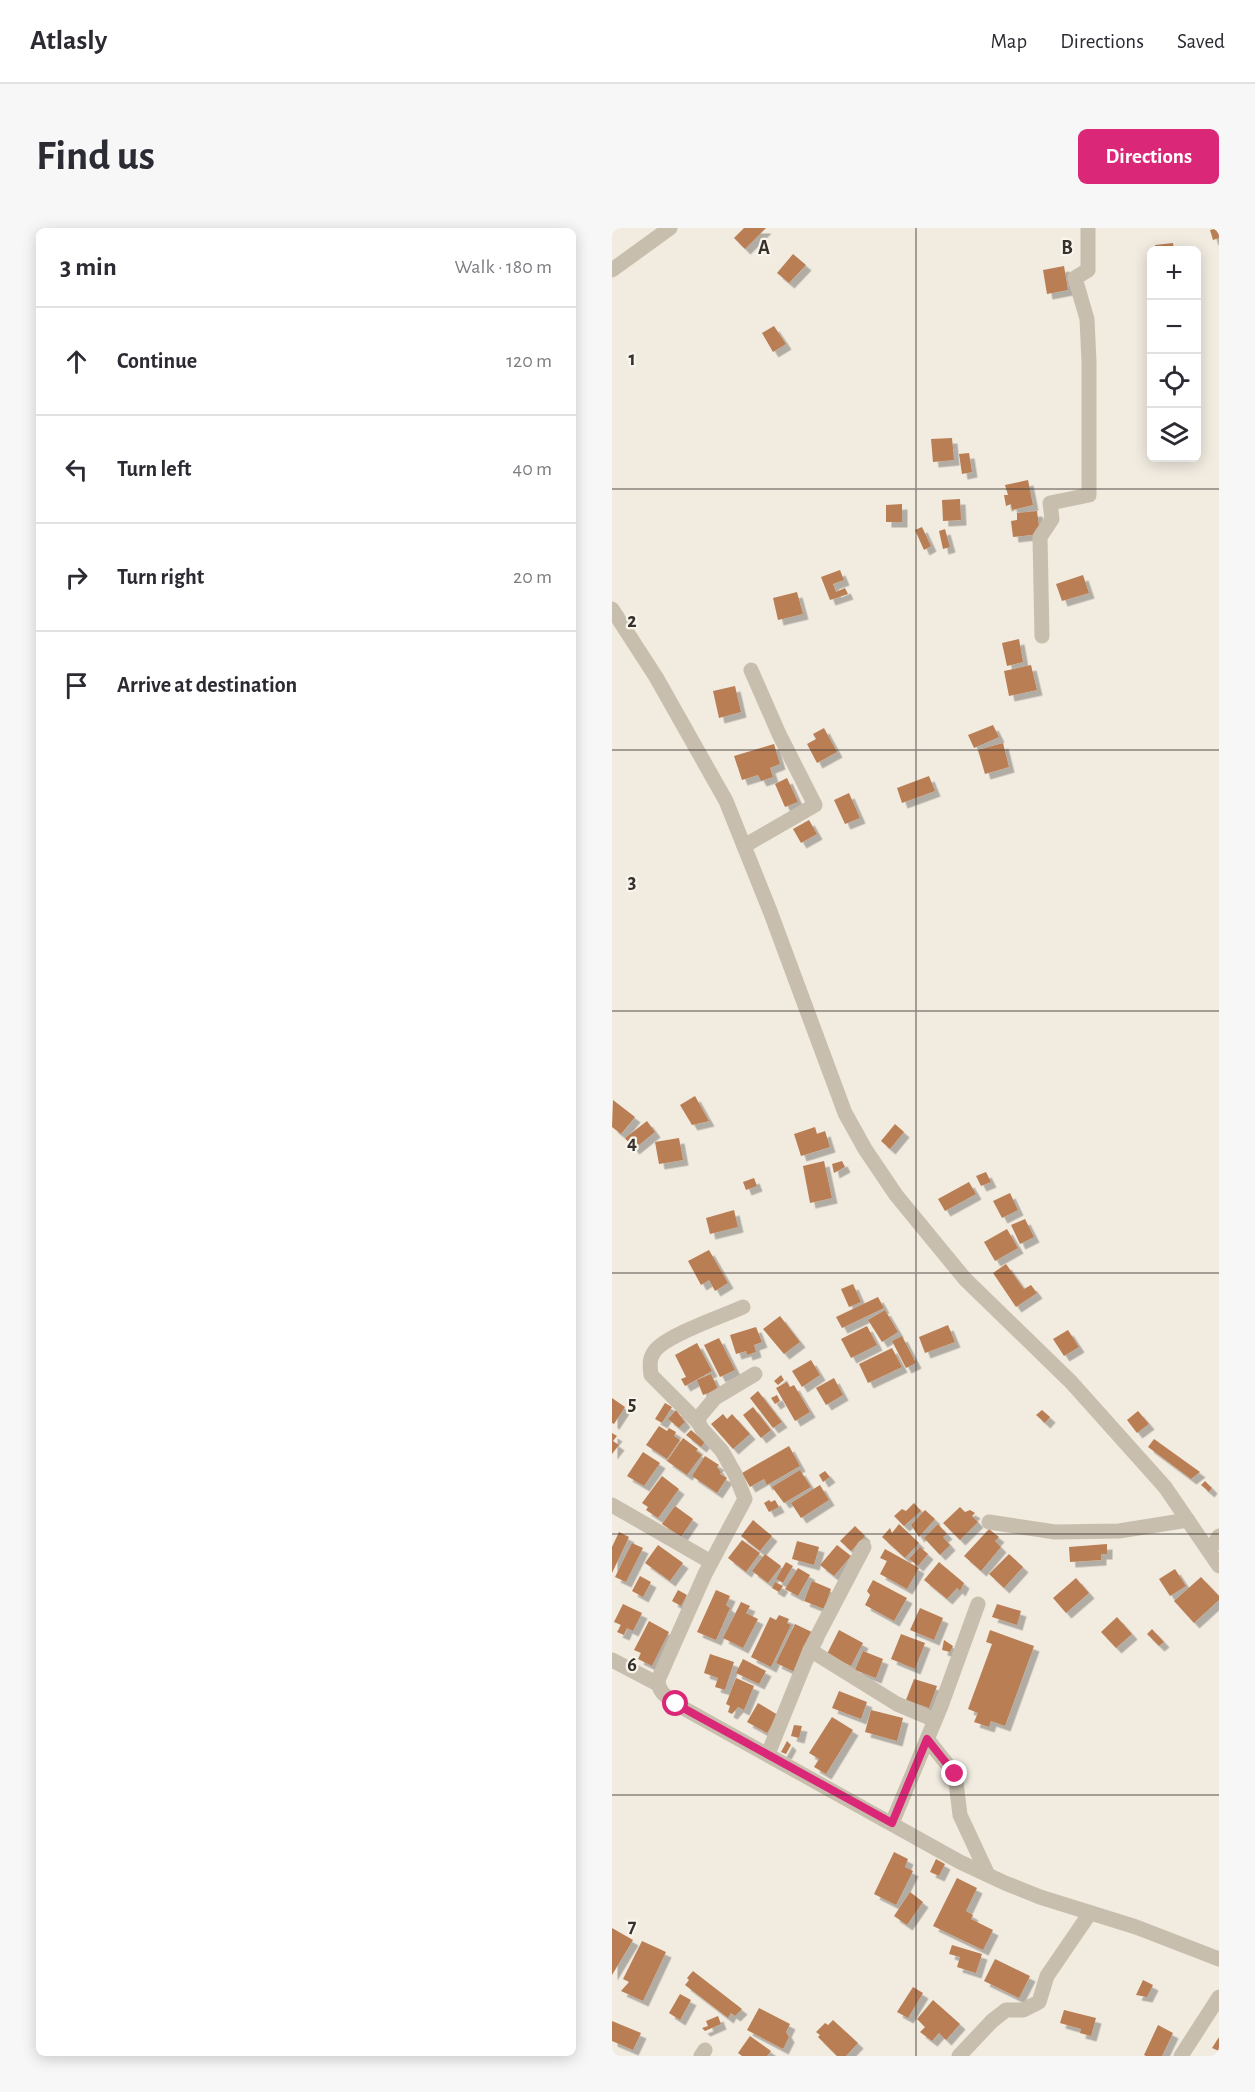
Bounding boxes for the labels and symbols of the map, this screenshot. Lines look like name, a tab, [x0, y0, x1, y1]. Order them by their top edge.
text: A	[758, 238, 770, 258]
text: B	[1061, 238, 1073, 258]
text: 1	[628, 349, 636, 369]
text: 2	[627, 611, 637, 631]
text: 3	[628, 872, 636, 892]
text: 4	[627, 1133, 637, 1153]
text: 5	[628, 1394, 636, 1414]
text: 6	[627, 1655, 637, 1675]
route start	[662, 1690, 688, 1716]
route end	[941, 1760, 967, 1786]
text: 7	[628, 1916, 637, 1936]

